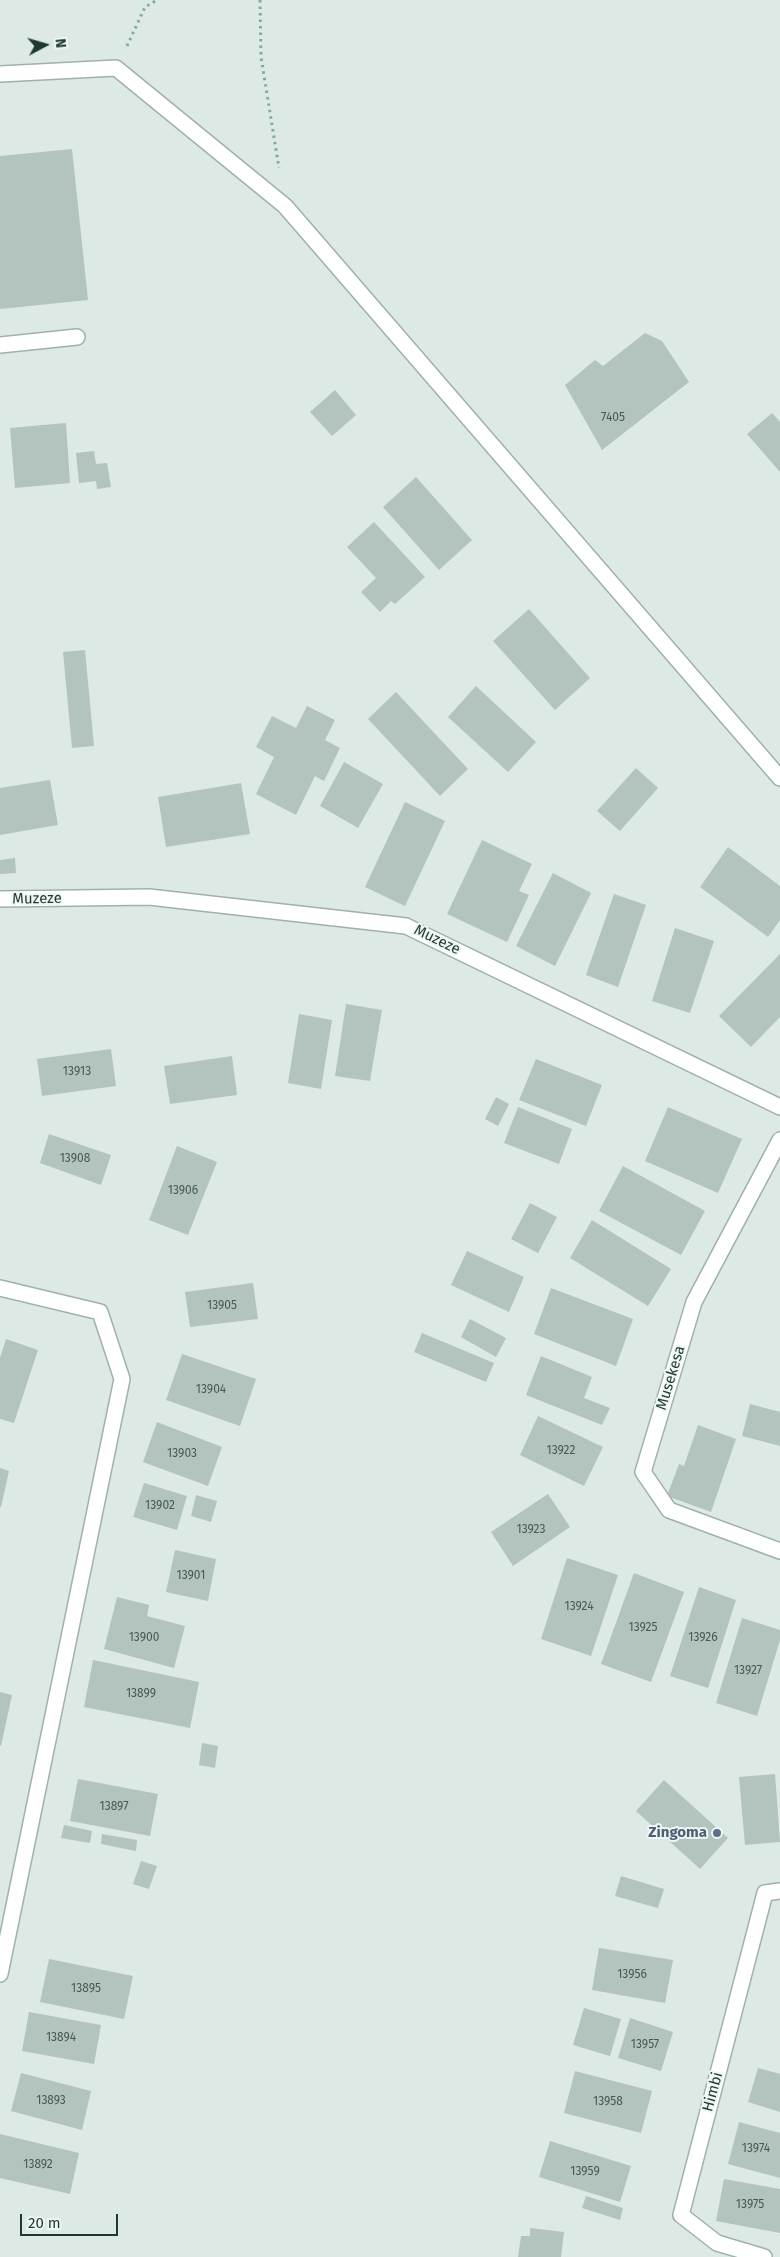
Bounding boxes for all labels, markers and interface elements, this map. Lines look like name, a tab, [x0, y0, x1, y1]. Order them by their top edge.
north arrow	[20, 20, 70, 70]
text: N	[51, 38, 69, 49]
house number: 7405	[601, 411, 625, 425]
street label: Muzeze	[12, 890, 62, 908]
street label: Muzeze	[411, 921, 463, 959]
house number: 13913	[63, 1065, 91, 1079]
house number: 13908	[60, 1152, 90, 1166]
house number: 13906	[168, 1184, 198, 1198]
house number: 13905	[207, 1299, 237, 1313]
street label: Musekesa	[653, 1344, 689, 1412]
house number: 13904	[196, 1383, 226, 1397]
house number: 13922	[547, 1444, 575, 1458]
house number: 13903	[167, 1447, 197, 1461]
house number: 13902	[145, 1499, 175, 1513]
house number: 13923	[517, 1523, 545, 1537]
house number: 13901	[177, 1569, 205, 1583]
house number: 13924	[564, 1600, 594, 1614]
house number: 13925	[628, 1621, 658, 1635]
house number: 13900	[129, 1631, 159, 1645]
house number: 13926	[688, 1631, 718, 1645]
house number: 13927	[734, 1664, 762, 1678]
house number: 13899	[126, 1687, 156, 1701]
house number: 13897	[99, 1800, 129, 1814]
place label: Zingoma	[648, 1824, 707, 1842]
marker: Zingoma	[711, 1827, 723, 1839]
house number: 13956	[617, 1968, 647, 1982]
house number: 13895	[71, 1982, 101, 1996]
house number: 13894	[46, 2031, 76, 2045]
house number: 13957	[631, 2038, 659, 2052]
street label: Himbi	[699, 2070, 727, 2114]
house number: 13893	[36, 2094, 66, 2108]
house number: 13958	[593, 2095, 623, 2109]
house number: 13974	[742, 2142, 770, 2156]
house number: 13892	[23, 2158, 53, 2172]
house number: 13959	[570, 2165, 600, 2179]
house number: 13975	[736, 2198, 764, 2212]
scale bar	[22, 2204, 120, 2236]
text: 20 m	[28, 2214, 61, 2232]

